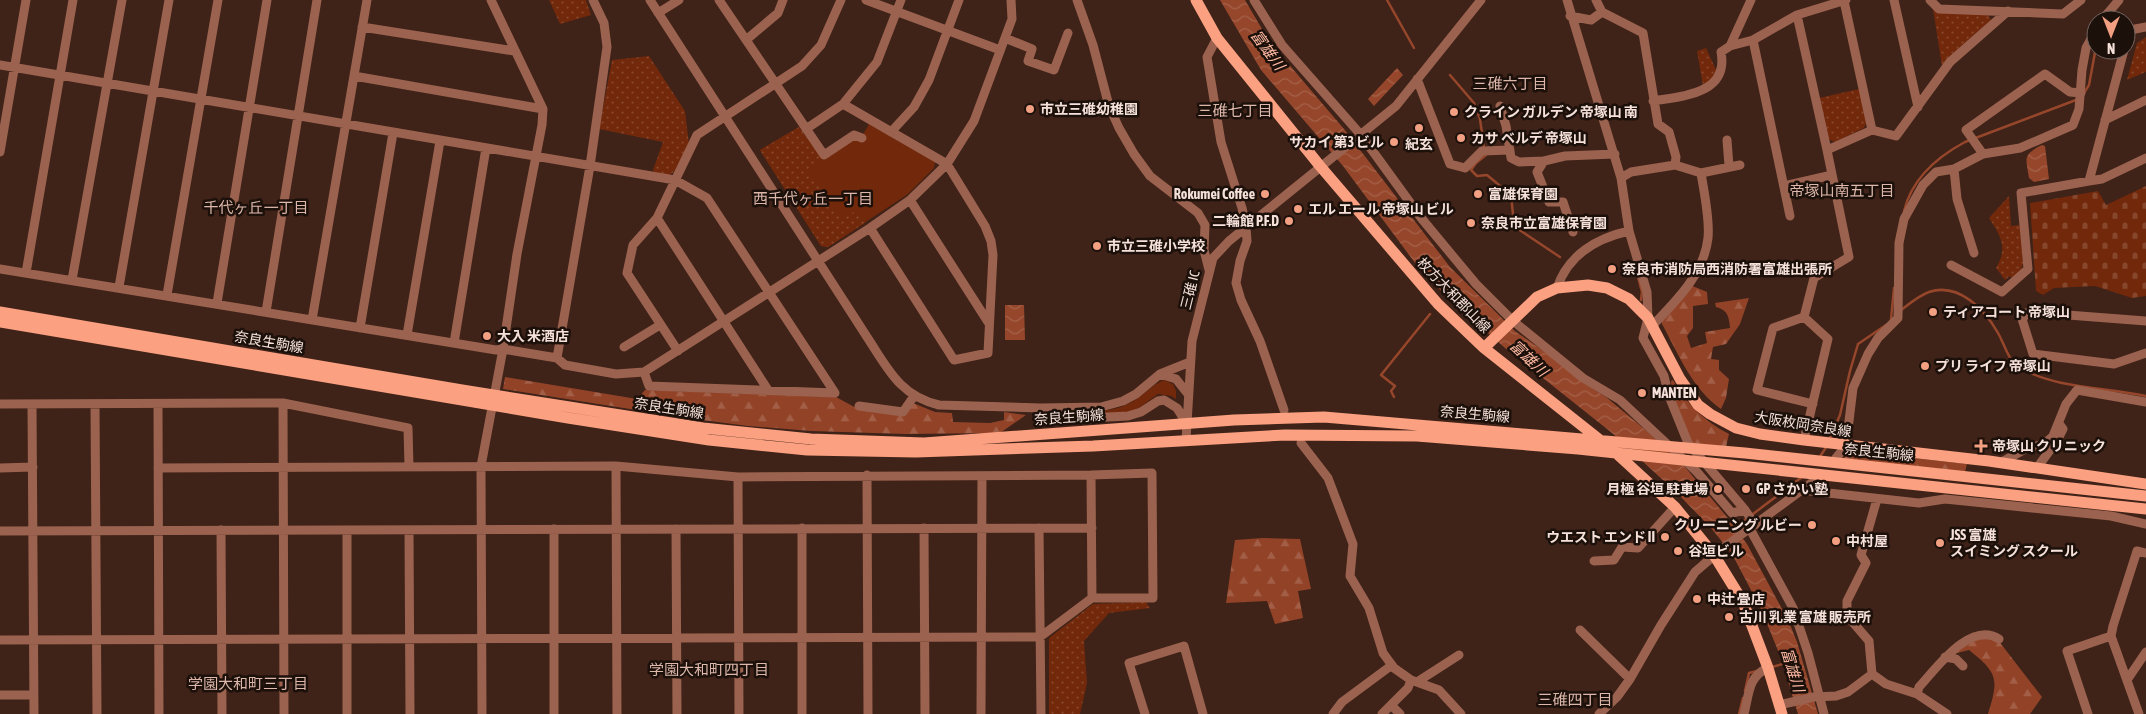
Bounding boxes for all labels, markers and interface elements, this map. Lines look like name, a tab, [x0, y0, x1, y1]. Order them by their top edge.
north arrow	[2086, 10, 2136, 60]
water label: 富雄川	[1248, 27, 1289, 75]
text: N	[2107, 40, 2115, 56]
district label: 三碓六丁目	[1472, 75, 1548, 92]
place label: 市立三碓幼稚園	[1040, 101, 1138, 117]
district label: 三碓七丁目	[1197, 102, 1273, 119]
marker: 市立三碓幼稚園	[1024, 103, 1036, 115]
place label: クライン ガルデン 帝塚山 南	[1464, 104, 1638, 120]
marker: クライン ガルデン 帝塚山 南	[1448, 106, 1460, 118]
marker: 紀玄	[1413, 122, 1425, 134]
place label: カサ ベルデ 帝塚山	[1471, 130, 1587, 146]
marker: カサ ベルデ 帝塚山	[1455, 132, 1467, 144]
place label: サカイ 第3 ビル	[1290, 134, 1384, 150]
marker: サカイ 第3 ビル	[1388, 136, 1400, 148]
place label: 紀玄	[1405, 136, 1433, 152]
district label: 帝塚山南五丁目	[1789, 182, 1895, 199]
place label: Rokumei Coffee	[1174, 186, 1255, 202]
place label: 富雄保育園	[1488, 186, 1558, 202]
marker: Rokumei Coffee	[1259, 188, 1271, 200]
marker: 富雄保育園	[1472, 188, 1484, 200]
district label: 西千代ヶ丘一丁目	[753, 190, 873, 207]
district label: 千代ヶ丘一丁目	[203, 199, 309, 216]
place label: エル エール 帝塚山 ビル	[1308, 201, 1454, 217]
marker: エル エール 帝塚山 ビル	[1292, 203, 1304, 215]
place label: 二輪館 P.F.D	[1212, 213, 1279, 229]
marker: 二輪館 P.F.D	[1283, 215, 1295, 227]
place label: 奈良市立富雄保育園	[1481, 215, 1607, 231]
marker: 奈良市立富雄保育園	[1465, 217, 1477, 229]
place label: 市立三碓小学校	[1107, 238, 1205, 254]
marker: 市立三碓小学校	[1091, 240, 1103, 252]
street label: 枚方大和郡山線	[1414, 254, 1494, 336]
place label: 奈良市消防局西消防署富雄出張所	[1622, 261, 1832, 277]
marker: 奈良市消防局西消防署富雄出張所	[1606, 263, 1618, 275]
street label: 三碓 IC	[1177, 268, 1203, 311]
place label: ティアコート 帝塚山	[1943, 304, 2070, 320]
marker: ティアコート 帝塚山	[1927, 306, 1939, 318]
street label: 奈良生駒線	[233, 328, 305, 356]
place label: 大入 米酒店	[497, 328, 569, 344]
marker: 大入 米酒店	[481, 330, 493, 342]
water label: 富雄川	[1507, 336, 1553, 381]
place label: プリ ライフ 帝塚山	[1935, 358, 2051, 374]
marker: プリ ライフ 帝塚山	[1919, 360, 1931, 372]
place label: MANTEN	[1652, 385, 1697, 401]
marker: MANTEN	[1636, 387, 1648, 399]
street label: 奈良生駒線	[633, 395, 705, 421]
street label: 奈良生駒線	[1439, 403, 1511, 425]
street label: 奈良生駒線	[1034, 407, 1104, 427]
street label: 大阪枚岡奈良線	[1753, 408, 1853, 440]
place label: 帝塚山 クリニック	[1992, 438, 2106, 454]
marker: 帝塚山 クリニック	[1974, 439, 1988, 453]
street label: 奈良生駒線	[1843, 440, 1915, 464]
place label: 月極 谷垣 駐車場	[1606, 481, 1708, 497]
place label: GP さかい塾	[1756, 481, 1828, 497]
marker: 月極 谷垣 駐車場	[1712, 483, 1724, 495]
marker: GP さかい塾	[1740, 483, 1752, 495]
place label: クリーニング ルビー	[1674, 517, 1802, 533]
marker: クリーニング ルビー	[1806, 519, 1818, 531]
place label: JSS 富雄 スイミング スクール	[1949, 527, 2078, 559]
place label: ウエスト エンド II	[1546, 529, 1655, 545]
marker: ウエスト エンド II	[1659, 531, 1671, 543]
place label: 中村屋	[1846, 533, 1888, 549]
marker: 中村屋	[1830, 535, 1842, 547]
marker: JSS 富雄 スイミング スクール	[1934, 537, 1946, 549]
place label: 谷垣ビル	[1688, 543, 1744, 559]
marker: 谷垣ビル	[1672, 545, 1684, 557]
place label: 中辻 畳店	[1707, 591, 1765, 607]
marker: 中辻 畳店	[1691, 593, 1703, 605]
place label: 古川 乳業 富雄 販売所	[1739, 609, 1871, 625]
marker: 古川 乳業 富雄 販売所	[1723, 611, 1735, 623]
water label: 富雄川	[1778, 646, 1808, 696]
district label: 学園大和町四丁目	[649, 661, 769, 678]
district label: 学園大和町三丁目	[188, 675, 308, 692]
district label: 三碓四丁目	[1537, 691, 1613, 708]

